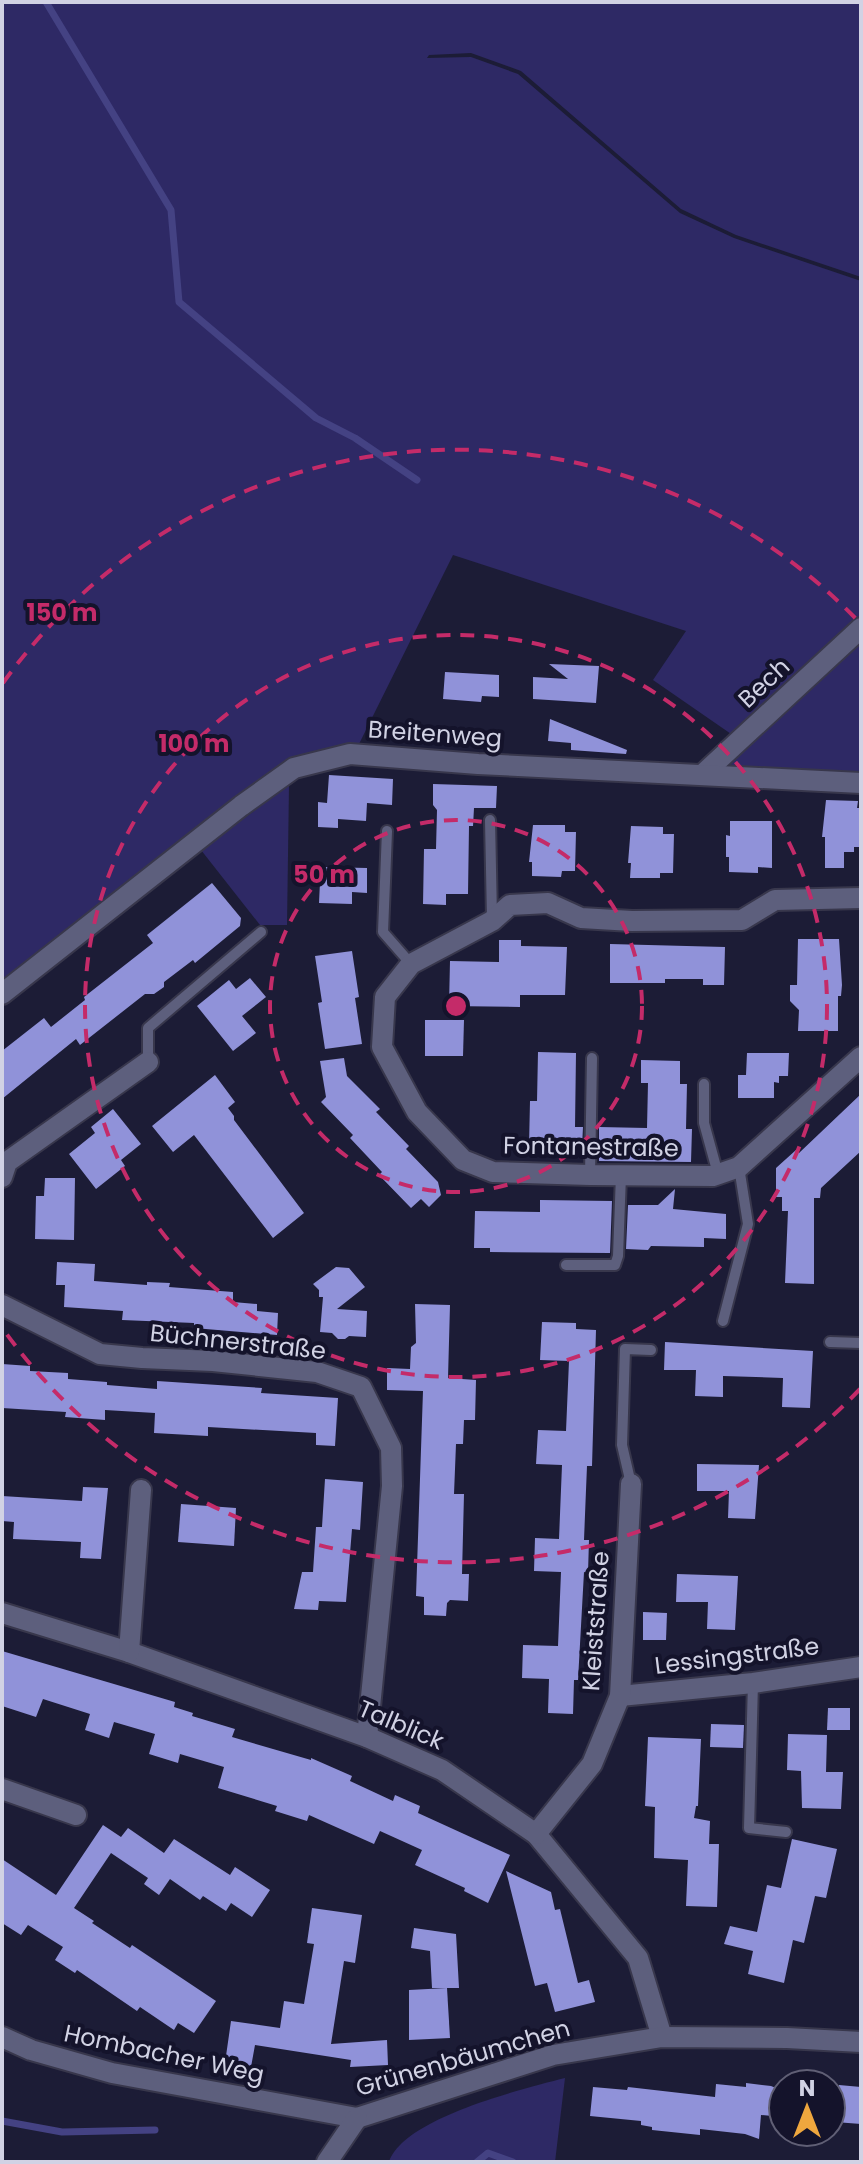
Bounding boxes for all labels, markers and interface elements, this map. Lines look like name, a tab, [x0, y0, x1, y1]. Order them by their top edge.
text: 150 m	[27, 596, 97, 629]
street label: Bech	[731, 650, 797, 715]
street label: Breitenweg	[367, 712, 503, 755]
text: 100 m	[159, 727, 229, 760]
text: 50 m	[293, 858, 355, 891]
centre of rings	[442, 992, 470, 1020]
street label: Fontanestraße	[503, 1128, 679, 1165]
street label: Büchnerstraße	[148, 1316, 328, 1367]
street label: Kleiststraße	[574, 1550, 617, 1692]
street label: Lessingstraße	[653, 1629, 821, 1682]
street label: Talblick	[353, 1692, 450, 1758]
street label: Grünenbäumchen	[352, 2011, 574, 2104]
street label: Hombacher Weg	[61, 2016, 267, 2091]
north arrow	[767, 2068, 847, 2148]
text: N	[799, 2073, 815, 2104]

